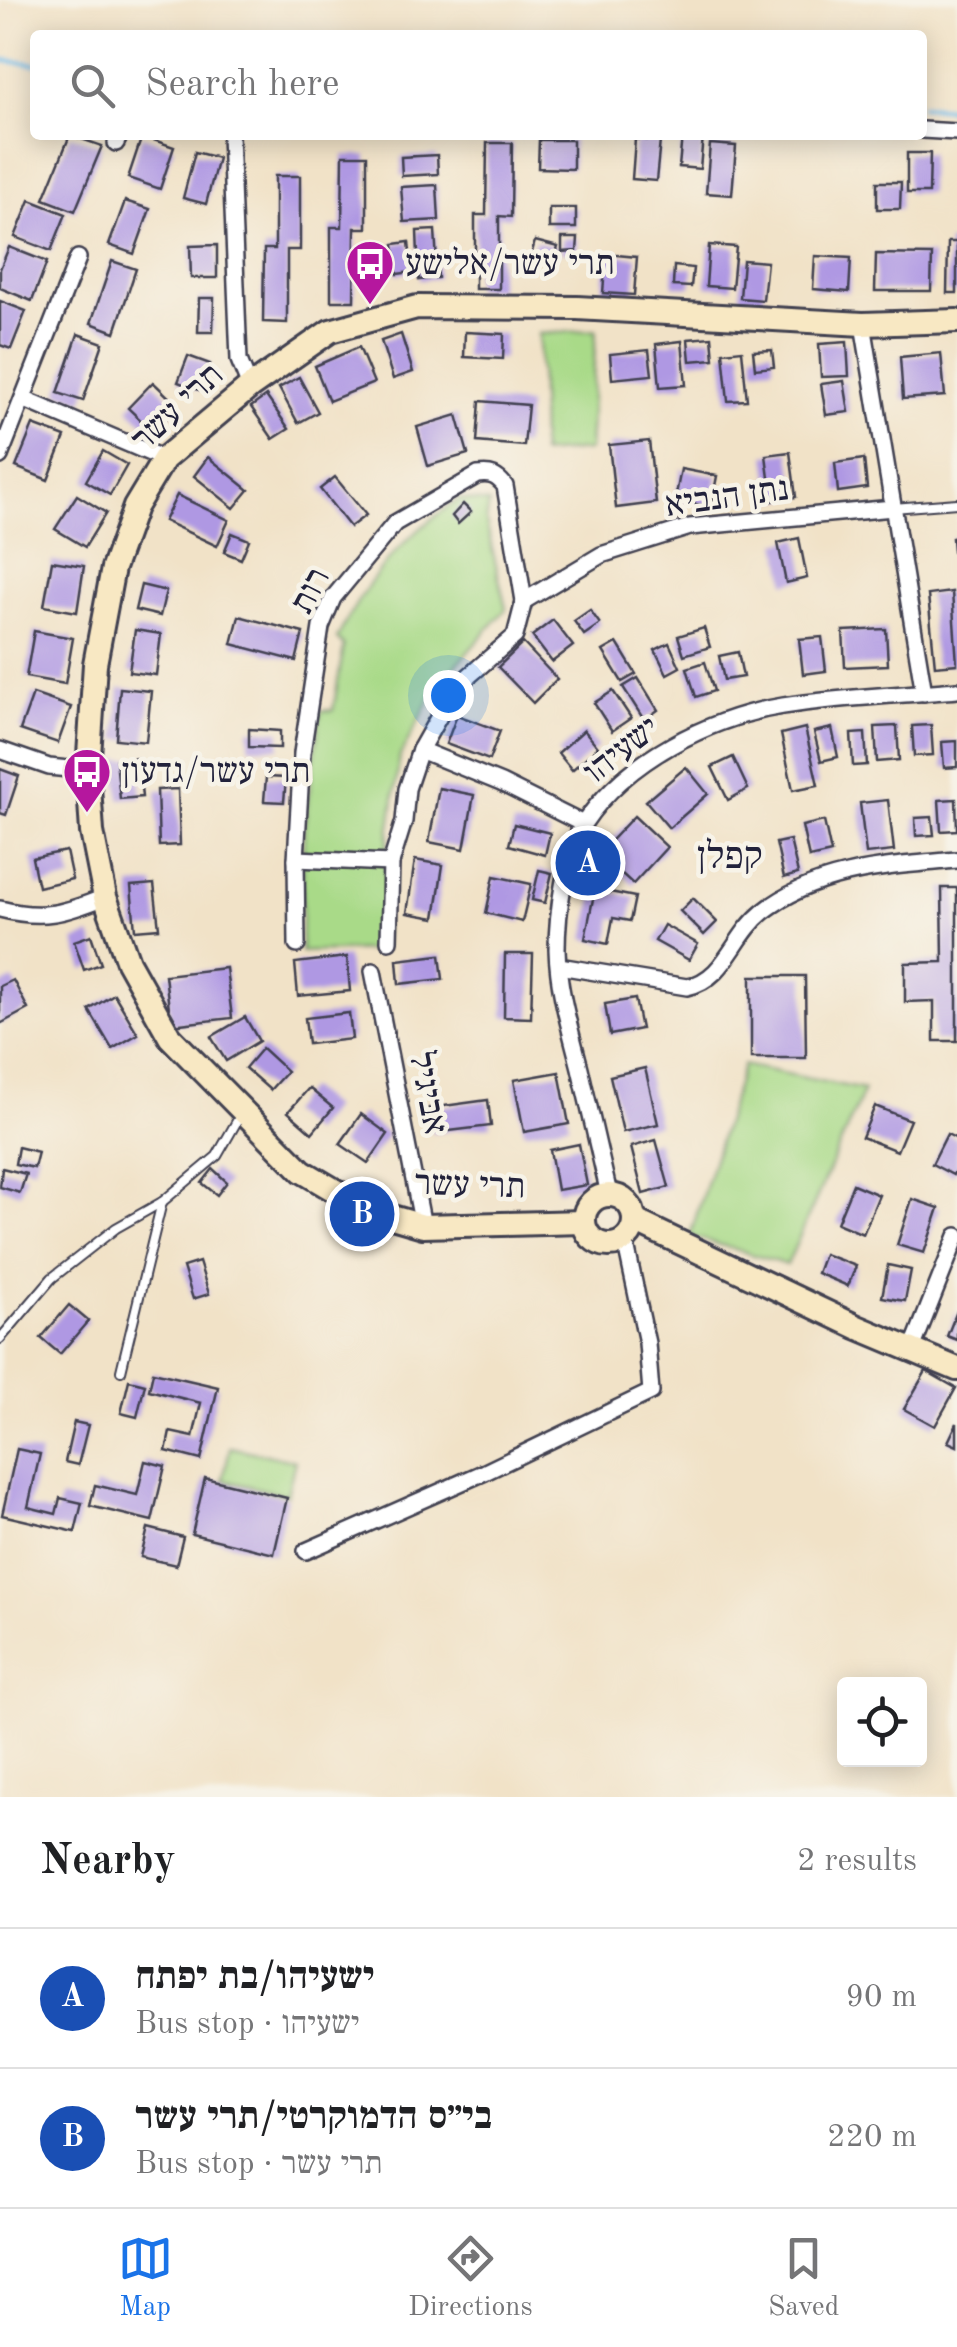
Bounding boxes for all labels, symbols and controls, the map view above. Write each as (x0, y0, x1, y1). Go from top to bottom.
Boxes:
search box (30, 30, 927, 140)
icon: search (65, 58, 120, 113)
text: Search here (145, 66, 340, 104)
bus stop icon: תרי עשר/אלישע (344, 238, 396, 306)
place label: תרי עשר/אלישע (405, 246, 615, 282)
street label: תרי עשר (126, 357, 230, 459)
street label: נתן הנביא (663, 472, 791, 524)
street label: רות (285, 563, 337, 619)
your location (423, 670, 474, 721)
street label: ישעיהו (578, 711, 666, 791)
bus stop icon: תרי עשר/גדעון (61, 746, 113, 814)
place label: תרי עשר/גדעון (122, 755, 310, 790)
pin: A (556, 826, 620, 900)
district label: קפלן (697, 837, 763, 877)
street label: אביגיל (402, 1049, 453, 1137)
street label: תרי עשר (414, 1167, 526, 1205)
pin: B (330, 1176, 394, 1252)
map controls (837, 1677, 927, 1767)
button: locate (837, 1677, 927, 1767)
text: Nearby (40, 1841, 176, 1883)
text: 2 results (797, 1846, 917, 1878)
text: ישעיהו/בת יפתח (135, 1959, 374, 1997)
text: A (60, 1982, 85, 2014)
text: 90 m (846, 1982, 917, 2014)
text: Bus stop · ישעיהו (135, 2009, 360, 2041)
text: בי״ס הדמוקרטי/תרי עשר (135, 2099, 492, 2137)
text: B (61, 2122, 84, 2154)
text: 220 m (827, 2122, 917, 2154)
text: Bus stop · תרי עשר (135, 2149, 383, 2181)
tab: Map (118, 2231, 173, 2326)
tab: Directions (408, 2231, 533, 2326)
tab: Saved (768, 2231, 839, 2326)

